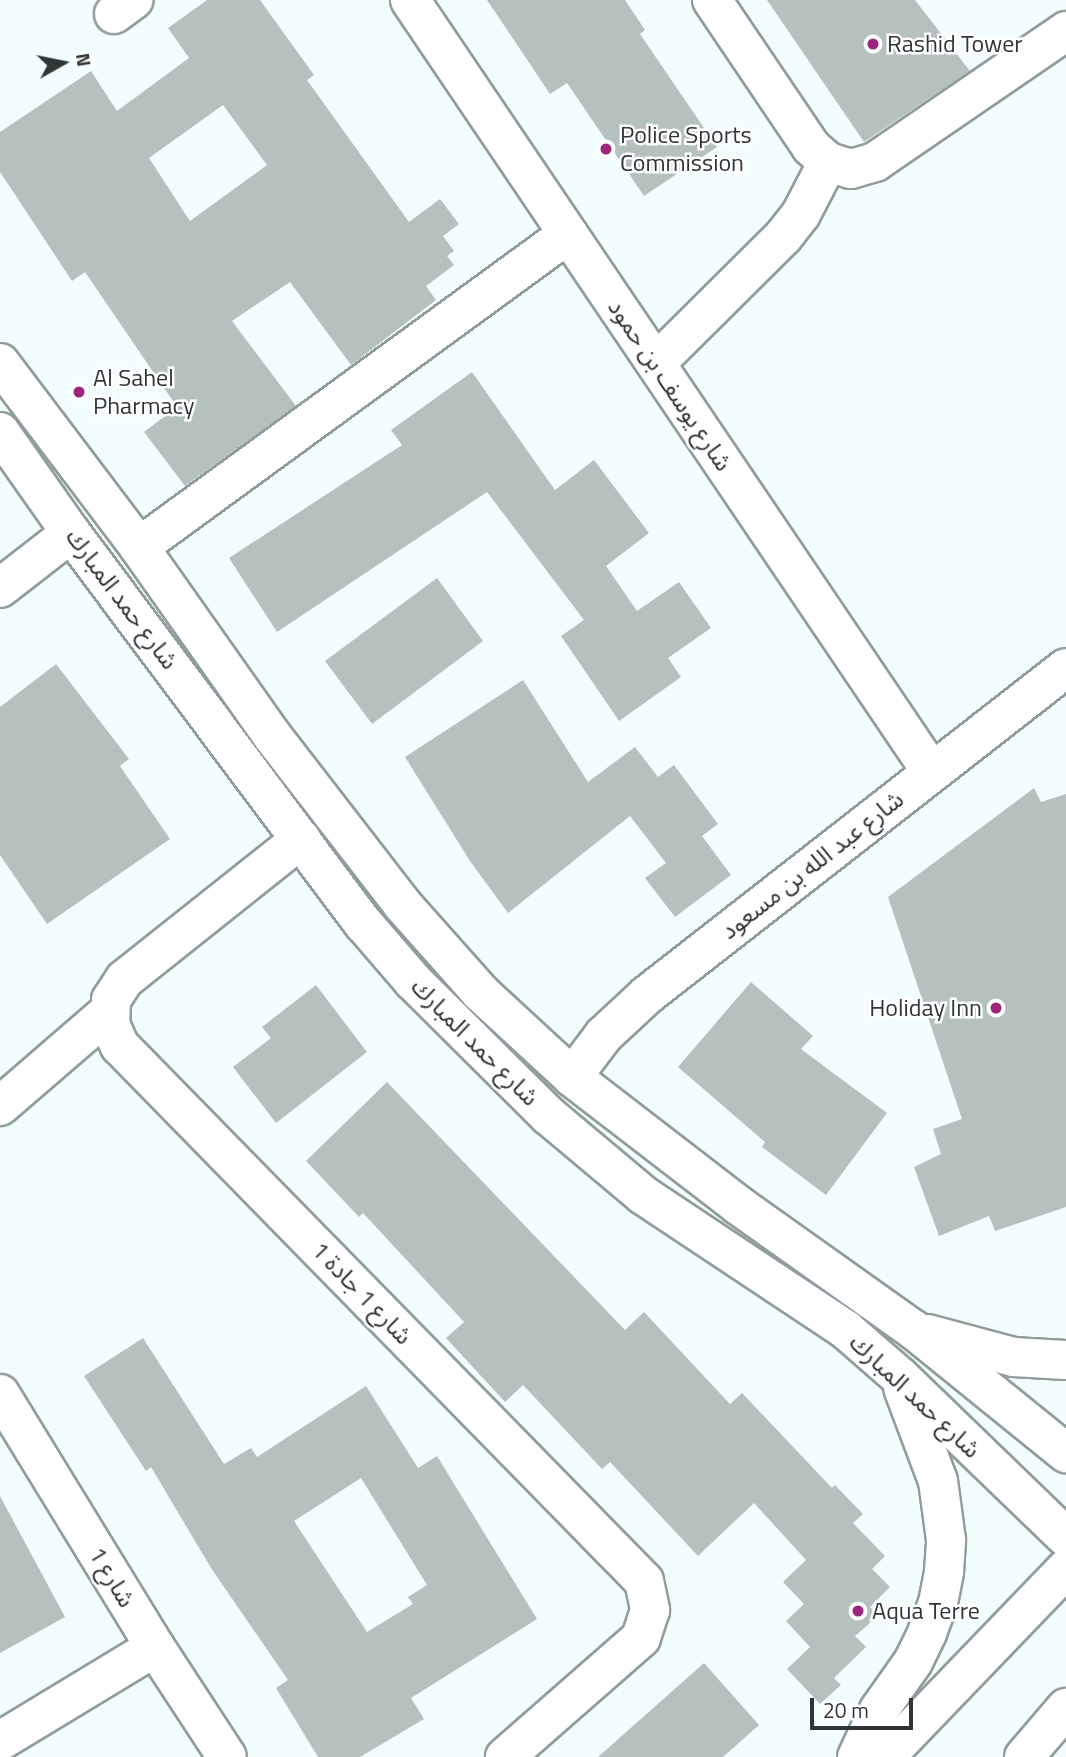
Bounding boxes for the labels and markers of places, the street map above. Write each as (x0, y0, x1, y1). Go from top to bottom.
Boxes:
place label: Rashid Tower (887, 30, 1023, 58)
marker: Rashid Tower (865, 36, 881, 52)
place label: Police Sports Commission (620, 121, 752, 177)
marker: Police Sports Commission (598, 141, 614, 157)
place label: Al Sahel Pharmacy (93, 364, 195, 420)
marker: Al Sahel Pharmacy (71, 384, 87, 400)
place label: Holiday Inn (869, 994, 982, 1022)
marker: Holiday Inn (988, 1000, 1004, 1016)
place label: Aqua Terre (872, 1597, 980, 1625)
marker: Aqua Terre (850, 1603, 866, 1619)

